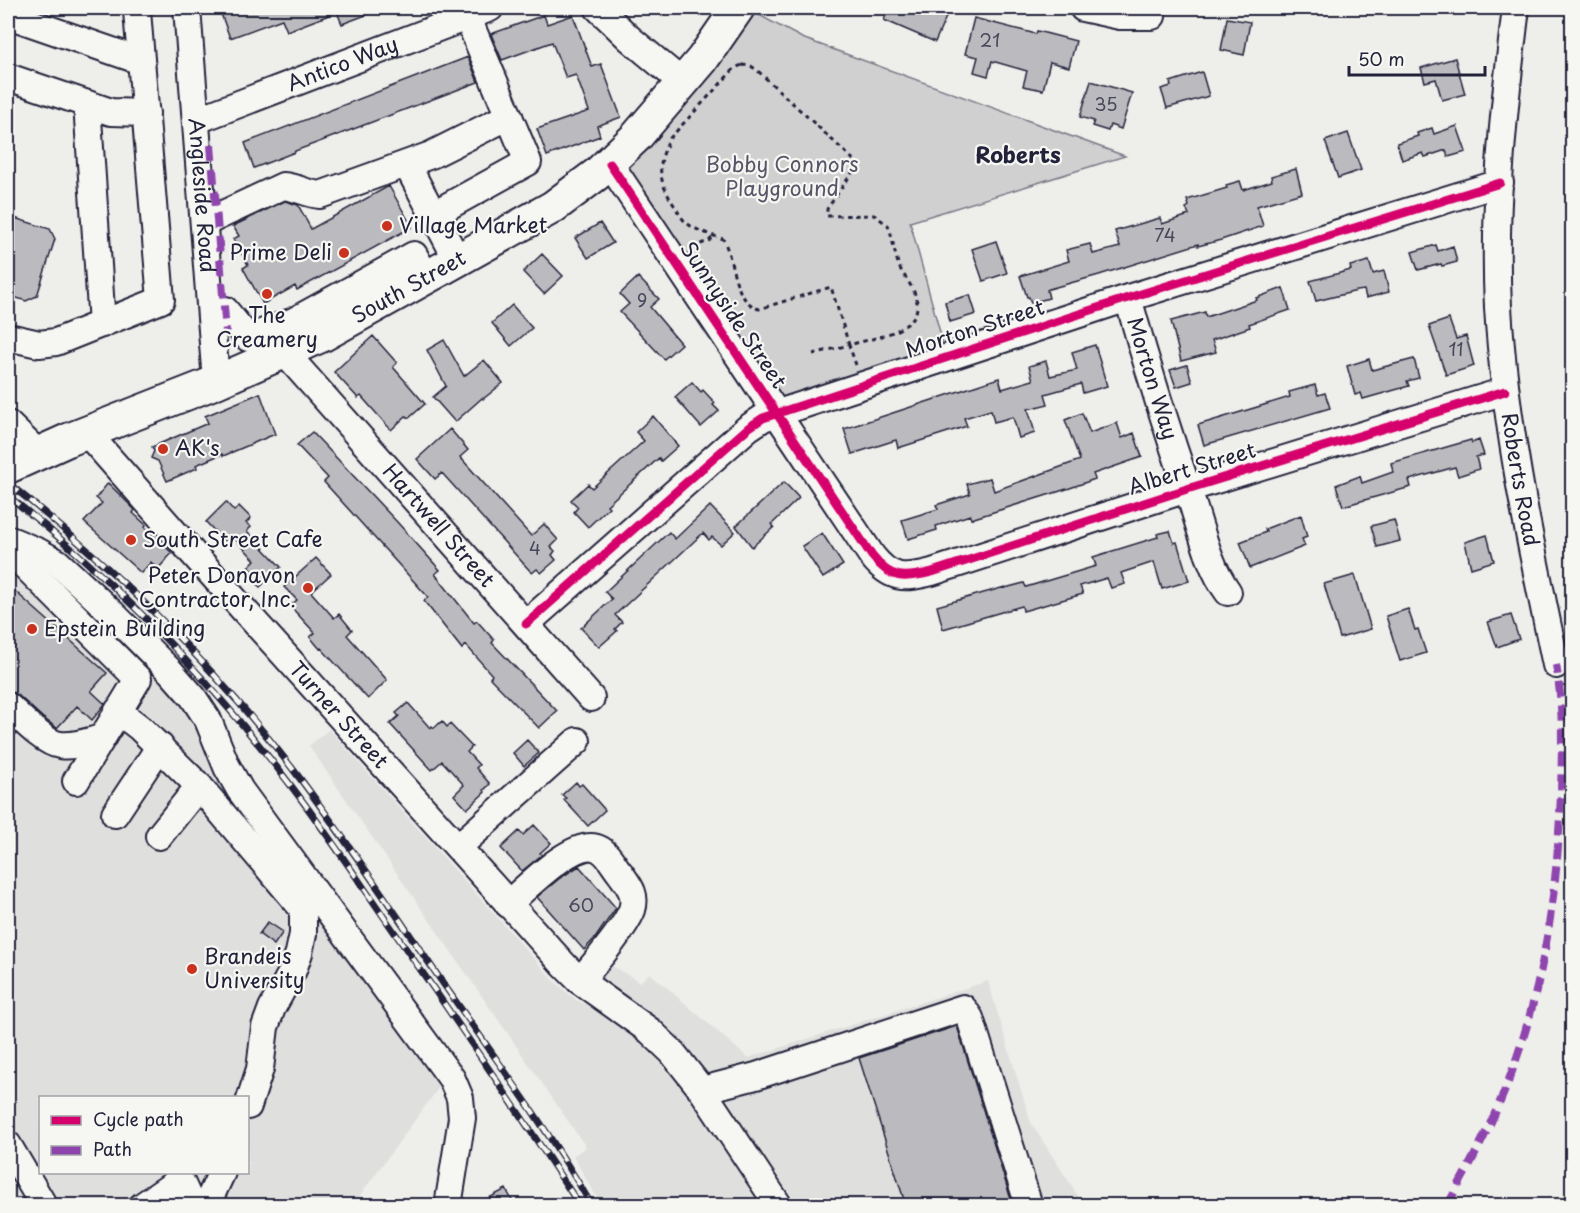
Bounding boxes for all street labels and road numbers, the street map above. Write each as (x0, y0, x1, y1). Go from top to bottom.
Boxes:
street label: Antico Way (282, 27, 402, 98)
street label: Angleside Road (182, 117, 225, 274)
street label: Sunnyside Street (673, 234, 796, 394)
street label: South Street (345, 241, 471, 330)
street label: Morton Street (901, 290, 1048, 365)
street label: Morton Way (1120, 313, 1188, 443)
street label: Roberts Road (1495, 411, 1549, 549)
street label: Albert Street (1124, 433, 1259, 502)
street label: Hartwell Street (376, 455, 504, 594)
street label: Turner Street (283, 653, 397, 775)

